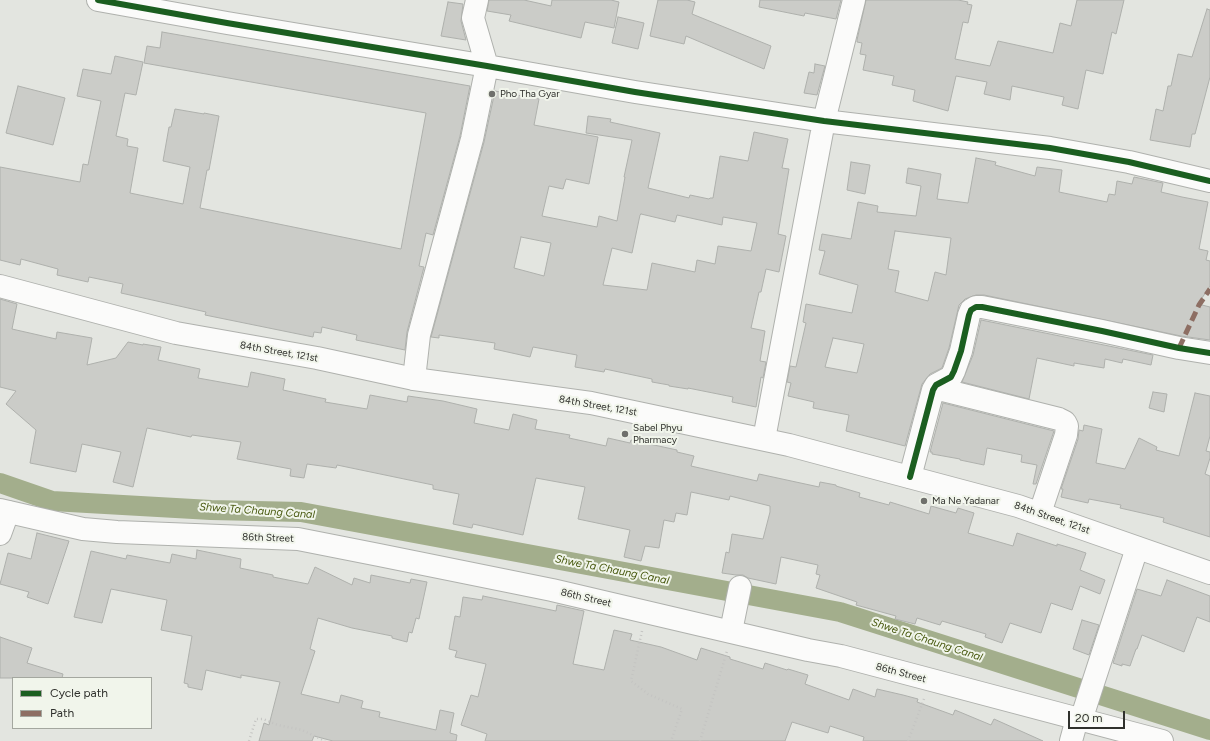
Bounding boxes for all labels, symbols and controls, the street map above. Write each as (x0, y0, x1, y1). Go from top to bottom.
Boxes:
place label: Pho Tha Gyar (500, 88, 560, 100)
marker: Pho Tha Gyar (487, 89, 497, 99)
street label: 84th Street, 121st (239, 339, 319, 365)
street label: 84th Street, 121st (558, 393, 638, 419)
place label: Sabel Phyu Pharmacy (633, 422, 682, 446)
marker: Sabel Phyu Pharmacy (620, 429, 630, 439)
place label: Ma Ne Yadanar (932, 495, 999, 507)
marker: Ma Ne Yadanar (919, 496, 929, 506)
street label: 84th Street, 121st (1013, 499, 1091, 537)
water label: Shwe Ta Chaung Canal (199, 500, 315, 522)
street label: 86th Street (242, 531, 294, 545)
water label: Shwe Ta Chaung Canal (554, 552, 670, 588)
street label: 86th Street (559, 586, 613, 610)
water label: Shwe Ta Chaung Canal (870, 616, 984, 664)
street label: 86th Street (875, 661, 927, 685)
legend (12, 677, 152, 729)
text: Cycle path (50, 686, 108, 700)
scale bar (1070, 703, 1127, 729)
text: Path (50, 706, 74, 720)
text: 20 m (1075, 711, 1103, 725)

